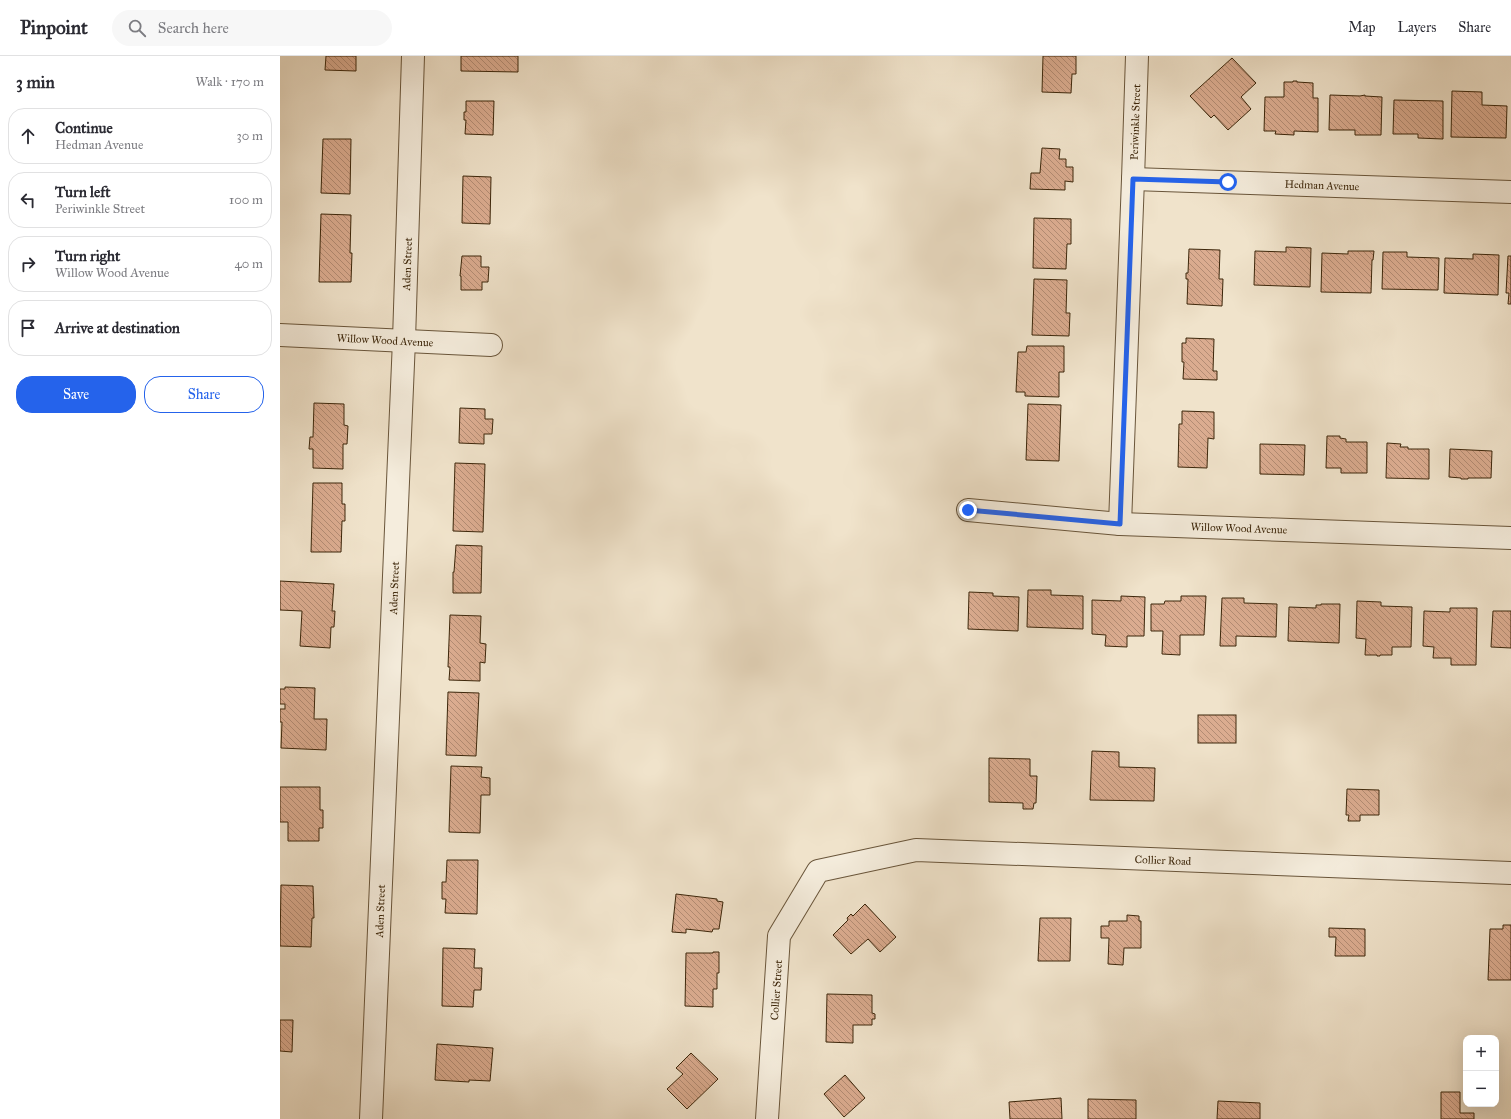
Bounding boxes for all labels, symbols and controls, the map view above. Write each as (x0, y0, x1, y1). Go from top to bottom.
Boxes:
search box (112, 10, 392, 46)
text: Pinpoint (20, 16, 88, 39)
icon: search (126, 17, 148, 39)
text: Search here (158, 19, 229, 37)
text: Map (1348, 19, 1376, 36)
text: Layers (1398, 19, 1436, 36)
text: Share (1458, 19, 1491, 36)
text: 3 min (16, 72, 55, 93)
text: Walk · 170 m (195, 74, 264, 90)
street label: Periwinkle Street (1128, 84, 1143, 160)
text: Continue (55, 119, 113, 137)
icon: ahead (17, 125, 39, 147)
text: 30 m (237, 128, 263, 144)
text: Hedman Avenue (55, 137, 143, 153)
route start (1219, 173, 1237, 191)
street label: Hedman Avenue (1284, 178, 1360, 193)
text: Turn left (55, 183, 111, 201)
icon: left (17, 189, 39, 211)
text: 100 m (229, 192, 263, 208)
text: Periwinkle Street (55, 201, 145, 217)
street label: Aden Street (400, 237, 415, 292)
text: Turn right (55, 247, 120, 265)
icon: right (17, 253, 39, 275)
text: 40 m (234, 256, 263, 272)
text: Willow Wood Avenue (55, 265, 169, 281)
icon: arrive (17, 317, 39, 339)
text: Arrive at destination (55, 319, 180, 337)
street label: Willow Wood Avenue (336, 331, 434, 350)
button: Save (16, 376, 136, 413)
button: Share (144, 376, 264, 413)
route end (959, 501, 977, 519)
street label: Willow Wood Avenue (1190, 520, 1288, 537)
street label: Aden Street (387, 561, 402, 616)
street label: Collier Road (1135, 853, 1192, 868)
street label: Aden Street (373, 884, 388, 939)
street label: Collier Street (768, 959, 785, 1021)
map controls (1463, 1035, 1499, 1107)
button: + (1463, 1035, 1499, 1071)
button: − (1463, 1071, 1499, 1107)

